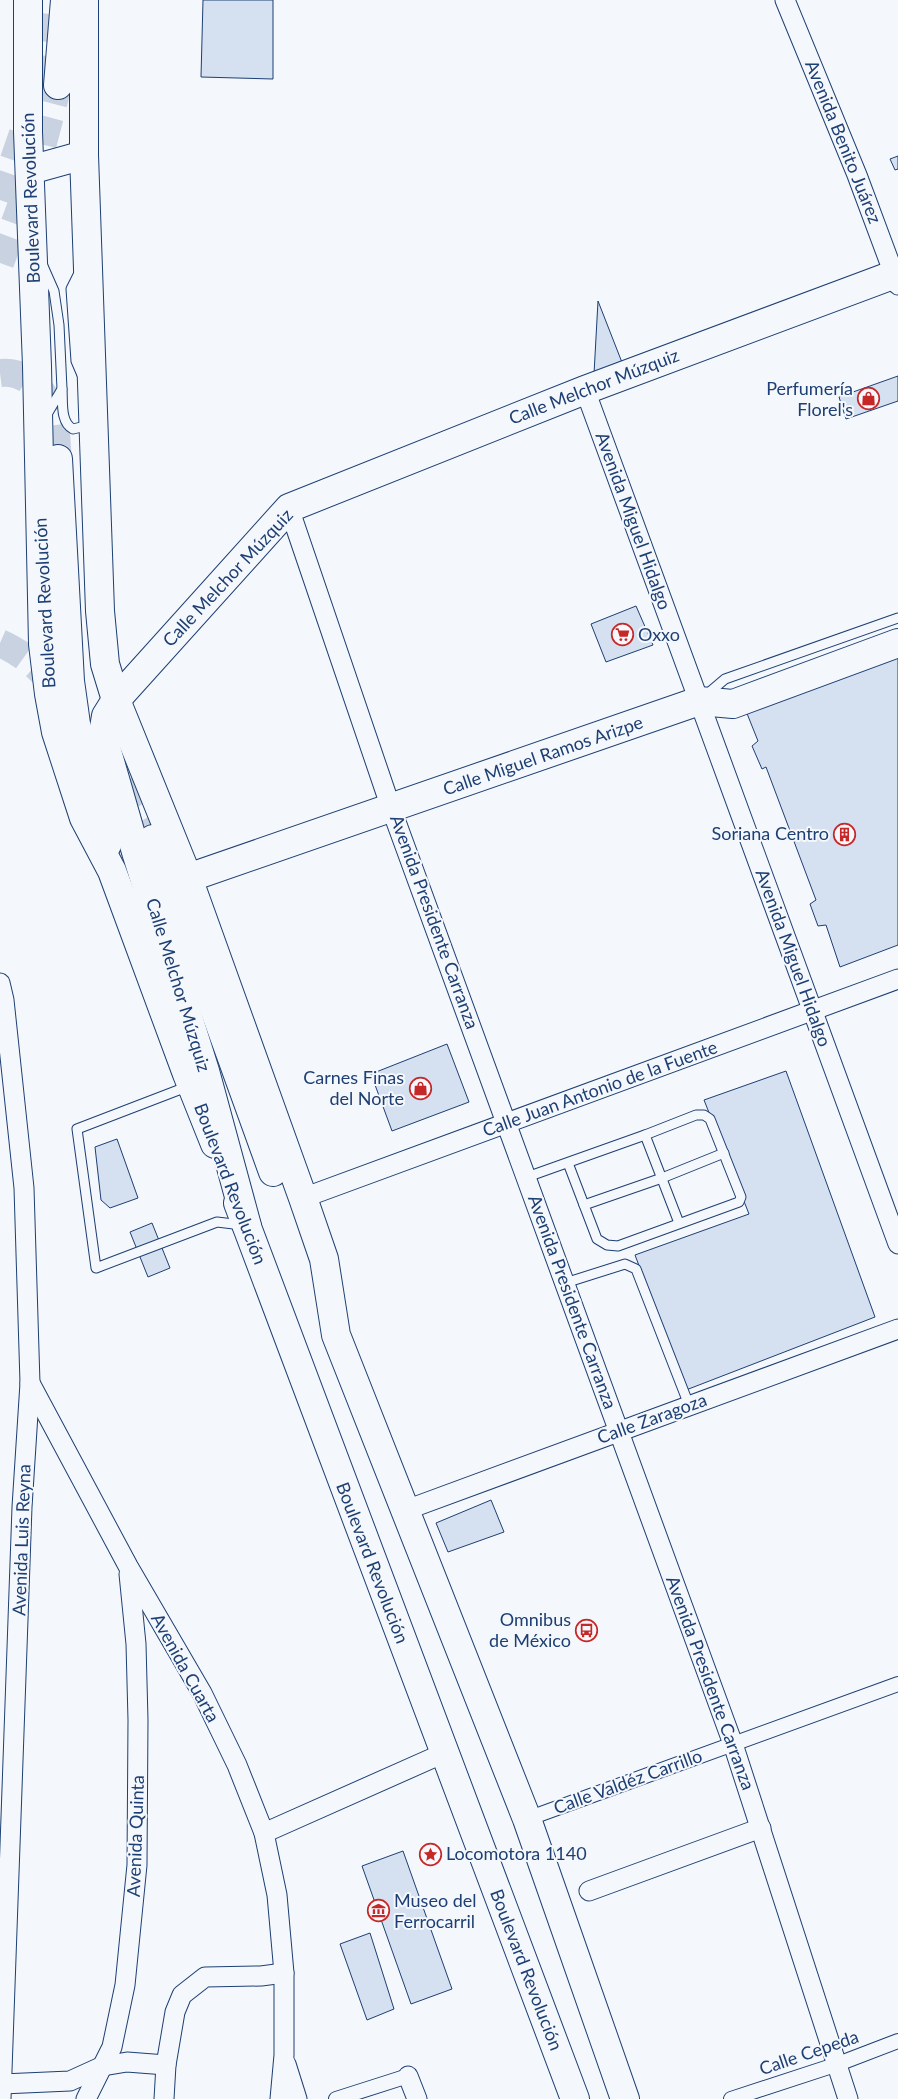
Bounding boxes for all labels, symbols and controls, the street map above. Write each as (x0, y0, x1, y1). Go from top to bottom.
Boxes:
street label: Avenida Benito Juárez (801, 57, 887, 227)
street label: Boulevard Revolución (16, 112, 44, 284)
street label: Calle Melchor Múzquiz (505, 343, 682, 429)
place label: Perfumería Florel's (766, 377, 853, 420)
shop icon: Perfumería Florel's (857, 387, 881, 411)
street label: Avenida Miguel Hidalgo (592, 429, 676, 612)
street label: Calle Melchor Múzquiz (158, 504, 297, 651)
street label: Boulevard Revolución (29, 517, 59, 689)
supermarket icon: Oxxo (610, 623, 634, 647)
place label: Oxxo (638, 623, 680, 645)
street label: Calle Miguel Ramos Arizpe (440, 710, 645, 800)
street label: Avenida Presidente Carranza (386, 811, 484, 1032)
place label: Soriana Centro (712, 822, 829, 844)
building icon: Soriana Centro (833, 822, 857, 846)
street label: Avenida Miguel Hidalgo (752, 866, 836, 1049)
street label: Calle Melchor Múzquiz (142, 895, 216, 1074)
street label: Calle Juan Antonio de la Fuente (479, 1035, 720, 1141)
place label: Carnes Finas del Norte (303, 1066, 404, 1109)
shop icon: Carnes Finas del Norte (408, 1076, 432, 1100)
street label: Boulevard Revolución (190, 1100, 272, 1267)
street label: Avenida Presidente Carranza (524, 1191, 622, 1412)
street label: Calle Zaragoza (594, 1388, 709, 1448)
street label: Avenida Luis Reyna (7, 1464, 35, 1616)
street label: Boulevard Revolución (332, 1479, 414, 1646)
street label: Avenida Presidente Carranza (662, 1572, 760, 1793)
place label: Omnibus de México (489, 1608, 571, 1651)
street label: Avenida Cuarta (147, 1609, 225, 1726)
bus stop icon: Omnibus de México (575, 1618, 599, 1642)
street label: Calle Valdéz Carrillo (550, 1744, 705, 1818)
street label: Avenida Quinta (122, 1775, 148, 1897)
place icon: Locomotora 1140 (418, 1842, 442, 1866)
place label: Locomotora 1140 (446, 1842, 587, 1864)
street label: Boulevard Revolución (486, 1886, 568, 2053)
place label: Museo del Ferrocarril (394, 1889, 477, 1932)
museum icon: Museo del Ferrocarril (366, 1899, 390, 1923)
street label: Calle Cepeda (756, 2025, 861, 2079)

